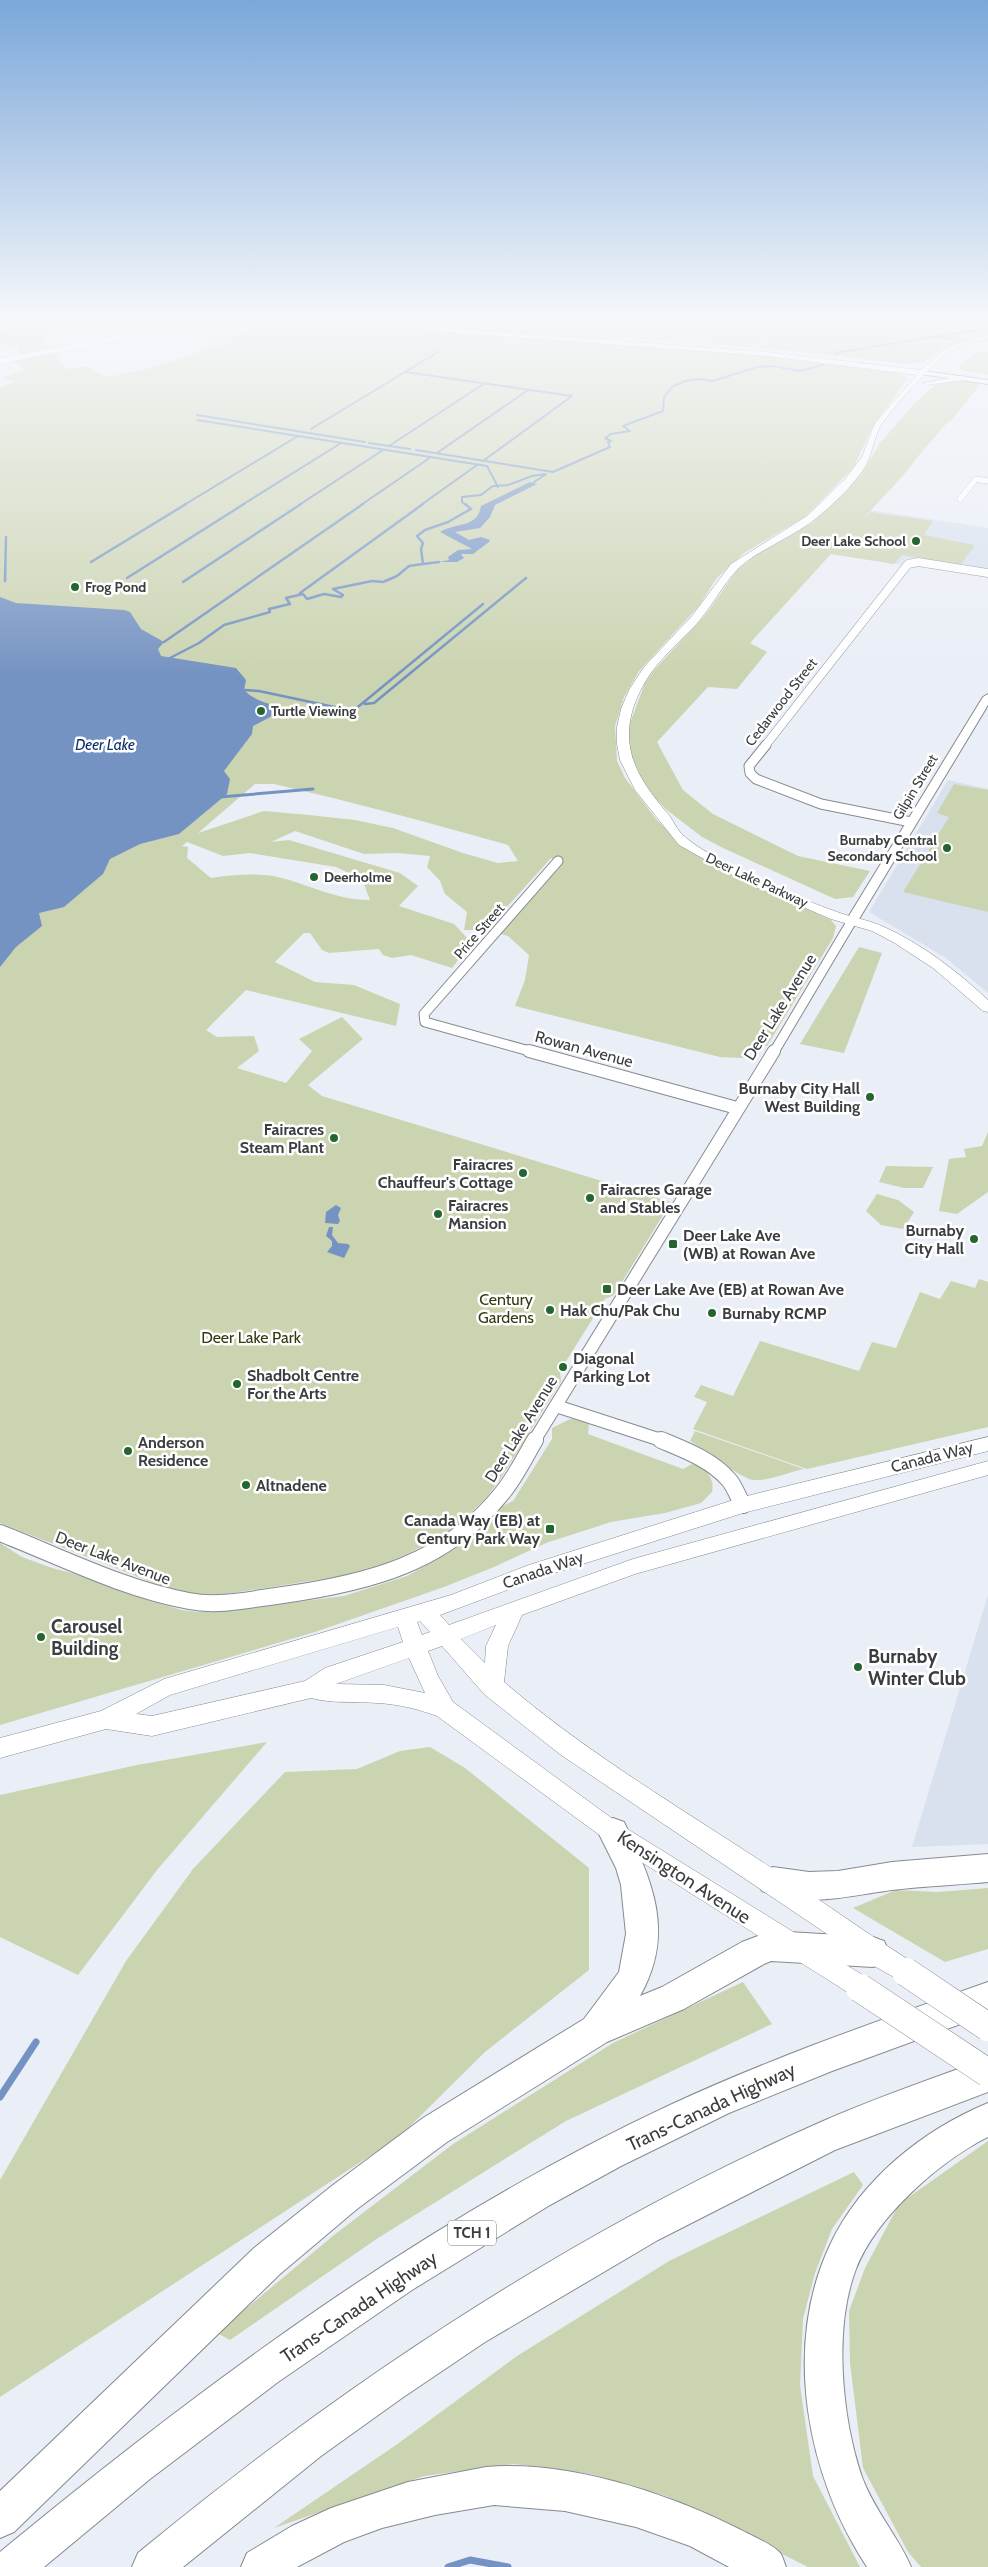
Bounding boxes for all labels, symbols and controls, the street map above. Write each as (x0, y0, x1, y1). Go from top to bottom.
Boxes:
place label: Deer Lake School (801, 532, 906, 550)
marker: Deer Lake School (910, 535, 922, 547)
place label: Frog Pond (85, 578, 146, 596)
marker: Frog Pond (69, 581, 81, 593)
street label: Cedarwood Street (741, 654, 821, 750)
place label: Turtle Viewing (271, 702, 356, 720)
marker: Turtle Viewing (255, 705, 267, 717)
water label: Deer Lake (75, 736, 135, 754)
street label: Gilpin Street (888, 751, 942, 823)
place label: Burnaby Central Secondary School (828, 831, 937, 865)
marker: Burnaby Central Secondary School (941, 842, 953, 854)
street label: Deer Lake Parkway (703, 848, 811, 912)
place label: Deerholme (324, 868, 392, 886)
marker: Deerholme (308, 871, 320, 883)
street label: Price Street (450, 899, 508, 963)
street label: Deer Lake Avenue (740, 950, 820, 1064)
street label: Rowan Avenue (533, 1027, 635, 1071)
place label: Burnaby City Hall West Building (738, 1079, 860, 1116)
marker: Burnaby City Hall West Building (864, 1091, 876, 1103)
place label: Fairacres Steam Plant (240, 1120, 324, 1157)
marker: Fairacres Steam Plant (328, 1132, 340, 1144)
place label: Fairacres Chauffeur's Cottage (378, 1155, 513, 1192)
marker: Fairacres Chauffeur's Cottage (517, 1167, 529, 1179)
place label: Fairacres Garage and Stables (600, 1180, 712, 1217)
marker: Fairacres Garage and Stables (584, 1192, 596, 1204)
place label: Fairacres Mansion (448, 1196, 508, 1233)
marker: Fairacres Mansion (432, 1208, 444, 1220)
place label: Burnaby City Hall (904, 1221, 964, 1258)
place label: Deer Lake Ave (WB) at Rowan Ave (683, 1226, 815, 1263)
marker: Burnaby City Hall (968, 1233, 980, 1245)
marker: Deer Lake Ave (WB) at Rowan Ave (667, 1238, 679, 1250)
place label: Deer Lake Ave (EB) at Rowan Ave (617, 1280, 844, 1299)
marker: Deer Lake Ave (EB) at Rowan Ave (601, 1283, 613, 1295)
park label: Century Gardens (478, 1290, 534, 1327)
place label: Hak Chu/Pak Chu (560, 1301, 680, 1320)
marker: Hak Chu/Pak Chu (544, 1304, 556, 1316)
place label: Burnaby RCMP (722, 1304, 827, 1323)
marker: Burnaby RCMP (706, 1307, 718, 1319)
park label: Deer Lake Park (201, 1328, 302, 1347)
place label: Diagonal Parking Lot (573, 1349, 651, 1386)
marker: Diagonal Parking Lot (557, 1361, 569, 1373)
place label: Shadbolt Centre For the Arts (247, 1366, 359, 1403)
street label: Deer Lake Avenue (481, 1372, 561, 1486)
marker: Shadbolt Centre For the Arts (231, 1378, 243, 1390)
place label: Anderson Residence (138, 1433, 208, 1470)
street label: Canada Way (889, 1438, 975, 1476)
marker: Anderson Residence (122, 1445, 134, 1457)
place label: Altnadene (256, 1476, 327, 1495)
marker: Altnadene (240, 1479, 252, 1491)
place label: Canada Way (EB) at Century Park Way (404, 1511, 540, 1548)
marker: Canada Way (EB) at Century Park Way (544, 1523, 556, 1535)
street label: Deer Lake Avenue (53, 1527, 173, 1589)
street label: Canada Way (500, 1547, 586, 1593)
place label: Carousel Building (51, 1615, 122, 1660)
marker: Carousel Building (35, 1631, 47, 1643)
place label: Burnaby Winter Club (868, 1645, 966, 1690)
marker: Burnaby Winter Club (852, 1661, 864, 1673)
street label: Kensington Avenue (613, 1825, 755, 1929)
street label: Trans-Canada Highway (623, 2058, 799, 2156)
road number: TCH 1 (448, 2220, 496, 2246)
street label: Trans-Canada Highway (277, 2246, 442, 2368)

